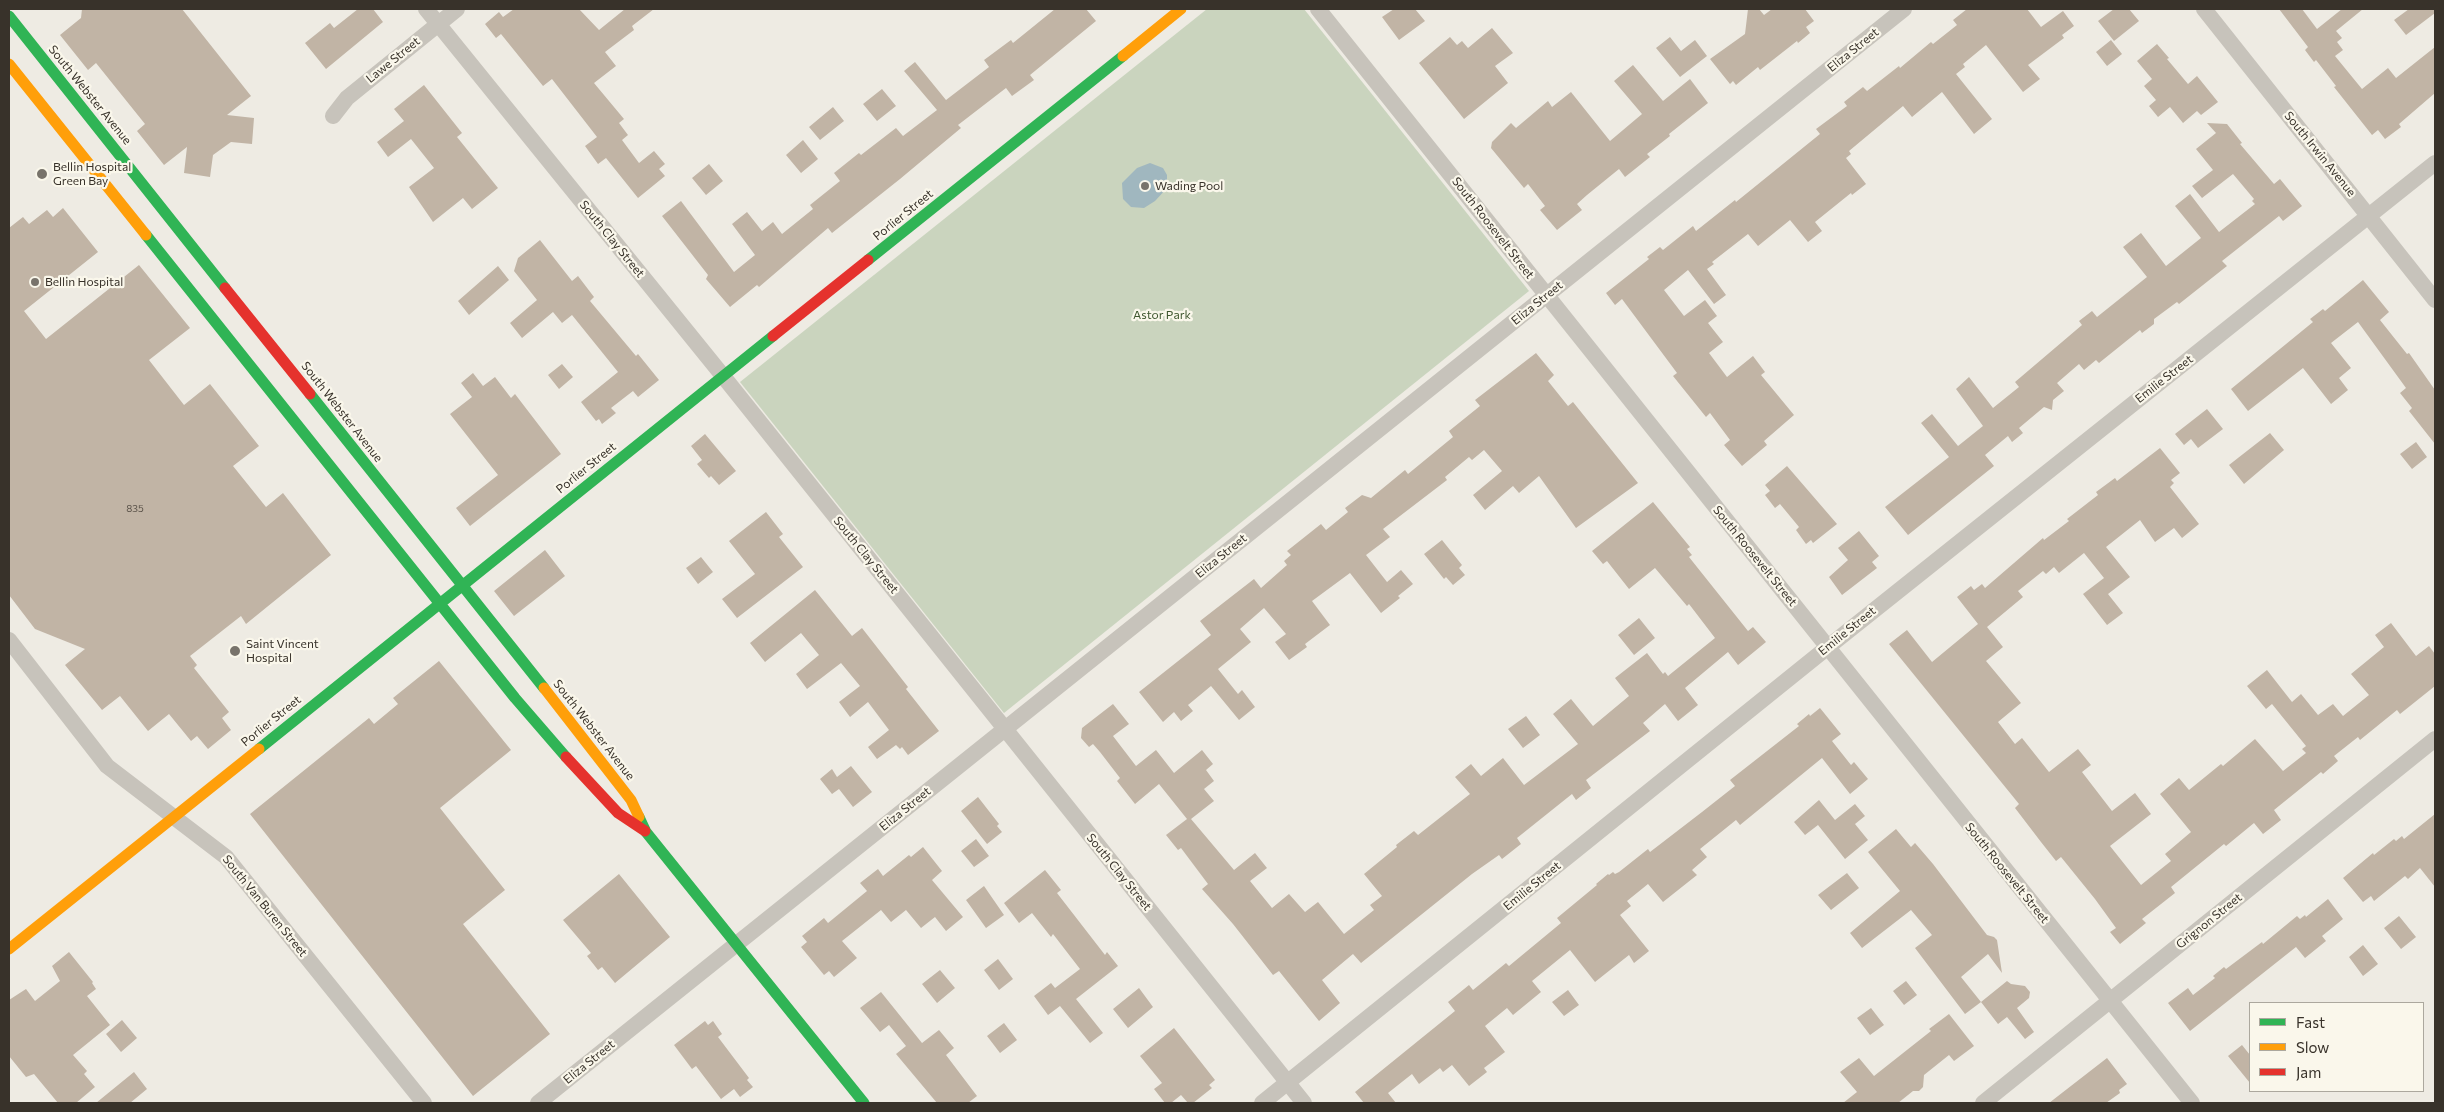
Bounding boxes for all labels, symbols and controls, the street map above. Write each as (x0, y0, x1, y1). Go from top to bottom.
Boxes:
street label: Eliza Street (1824, 25, 1882, 75)
street label: Lawe Street (363, 34, 423, 86)
street label: South Webster Avenue (46, 43, 134, 147)
street label: South Irwin Avenue (2281, 109, 2359, 199)
place label: Bellin Hospital Green Bay (53, 160, 131, 188)
marker: Bellin Hospital Green Bay (35, 167, 49, 181)
street label: South Roosevelt Street (1449, 174, 1537, 282)
place label: Wading Pool (1155, 179, 1223, 193)
marker: Wading Pool (1139, 180, 1151, 192)
street label: Porlier Street (870, 187, 936, 243)
street label: South Clay Street (577, 198, 647, 280)
place label: Bellin Hospital (45, 275, 123, 289)
marker: Bellin Hospital (29, 276, 41, 288)
street label: Eliza Street (1508, 278, 1566, 328)
park label: Astor Park (1133, 308, 1191, 322)
street label: Emilie Street (2132, 352, 2196, 406)
street label: South Webster Avenue (298, 359, 386, 465)
street label: Porlier Street (553, 440, 619, 496)
house number: 835 (126, 503, 144, 515)
street label: South Roosevelt Street (1710, 503, 1800, 609)
street label: South Clay Street (831, 514, 901, 596)
street label: Eliza Street (1192, 531, 1250, 581)
street label: Emilie Street (1816, 604, 1878, 658)
place label: Saint Vincent Hospital (246, 637, 319, 665)
marker: Saint Vincent Hospital (228, 644, 242, 658)
street label: South Webster Avenue (550, 677, 638, 783)
street label: Porlier Street (238, 693, 304, 749)
street label: Eliza Street (876, 784, 934, 834)
street label: South Roosevelt Street (1962, 820, 2052, 926)
street label: South Clay Street (1084, 831, 1154, 913)
street label: South Van Buren Street (220, 852, 310, 960)
street label: Emilie Street (1501, 859, 1563, 913)
street label: Grignon Street (2173, 890, 2245, 952)
legend (2249, 1002, 2424, 1092)
text: Fast (2296, 1013, 2325, 1031)
street label: Eliza Street (560, 1037, 618, 1087)
text: Slow (2296, 1038, 2329, 1056)
text: Jam (2296, 1063, 2321, 1081)

